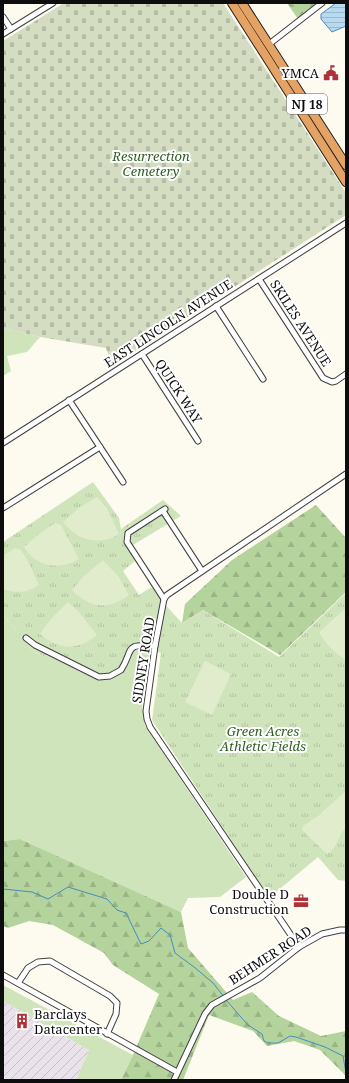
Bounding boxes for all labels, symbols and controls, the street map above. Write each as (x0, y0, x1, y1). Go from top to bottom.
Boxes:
place label: YMCA (281, 64, 320, 82)
public building icon: YMCA (322, 64, 340, 82)
road number: NJ 18 (287, 94, 327, 114)
park label: Resurrection Cemetery (111, 147, 190, 180)
street label: EAST LINCOLN AVENUE (100, 275, 236, 371)
street label: SKILES AVENUE (266, 276, 336, 370)
street label: QUICK WAY (151, 355, 207, 427)
street label: SIDNEY ROAD (127, 616, 159, 704)
park label: Green Acres Athletic Fields (219, 722, 306, 755)
place label: Double D Construction (209, 885, 290, 918)
office icon: Double D Construction (292, 892, 310, 910)
street label: BEHMER ROAD (225, 921, 315, 989)
place label: Barclays Datacenter (34, 1005, 102, 1038)
building icon: Barclays Datacenter (13, 1012, 31, 1030)

